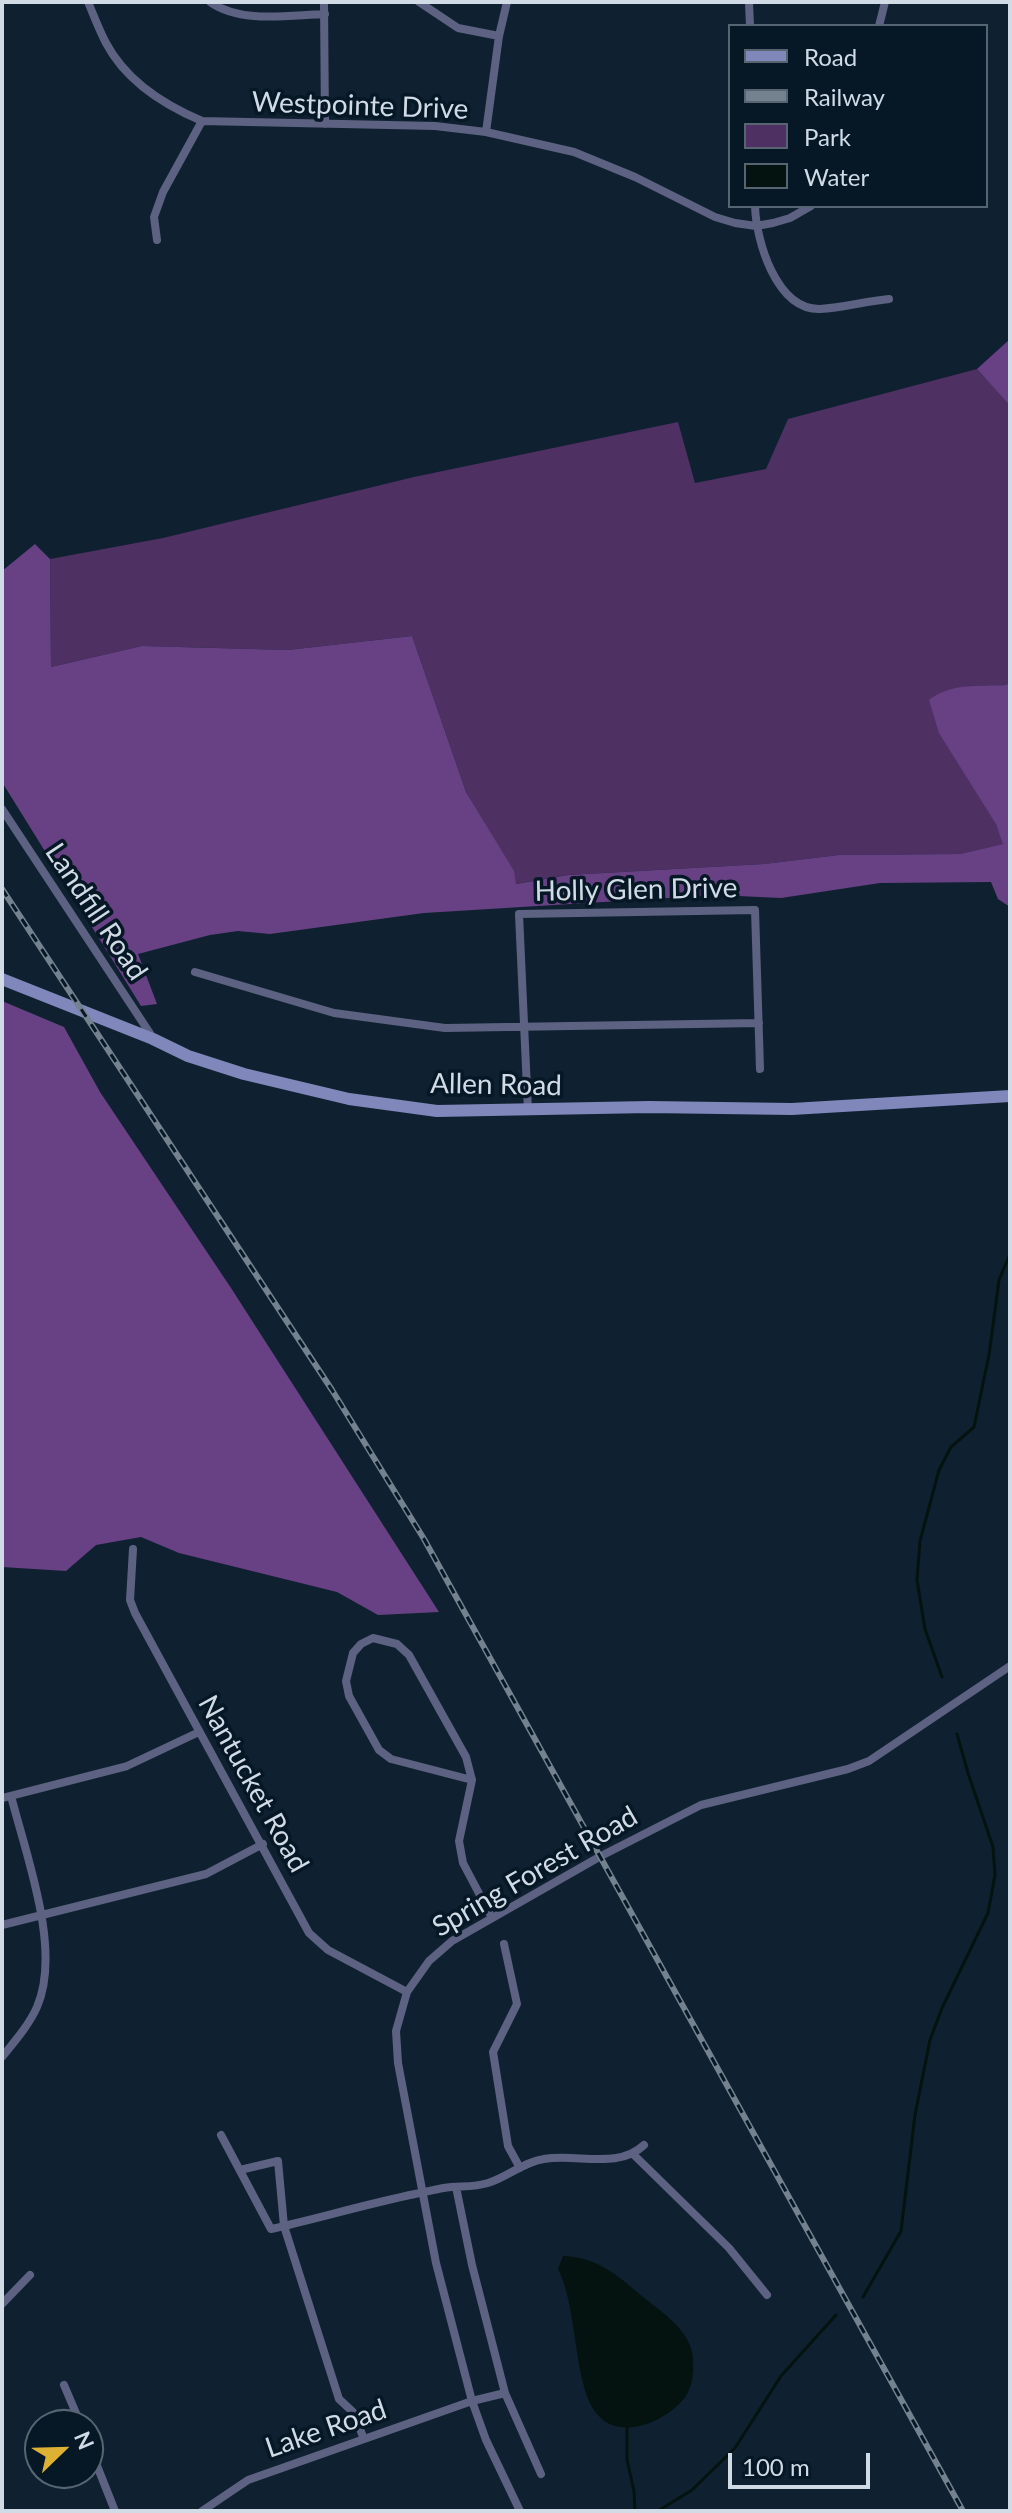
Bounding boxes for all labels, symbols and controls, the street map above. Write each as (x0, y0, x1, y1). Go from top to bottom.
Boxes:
legend (728, 24, 988, 208)
text: Road (804, 42, 857, 71)
text: Railway (804, 82, 885, 111)
street label: Westpointe Drive (251, 85, 469, 127)
text: Park (804, 122, 851, 151)
text: Water (804, 162, 869, 191)
street label: Landfill Road (38, 837, 154, 987)
street label: Holly Glen Drive (534, 871, 738, 909)
street label: Allen Road (430, 1067, 562, 1103)
street label: Nantucket Road (191, 1690, 315, 1878)
street label: Spring Forest Road (427, 1800, 643, 1944)
street label: Lake Road (261, 2393, 391, 2465)
north arrow (24, 2409, 104, 2489)
text: N (69, 2427, 100, 2453)
scale bar (732, 2437, 874, 2487)
text: 100 m (742, 2452, 810, 2481)

